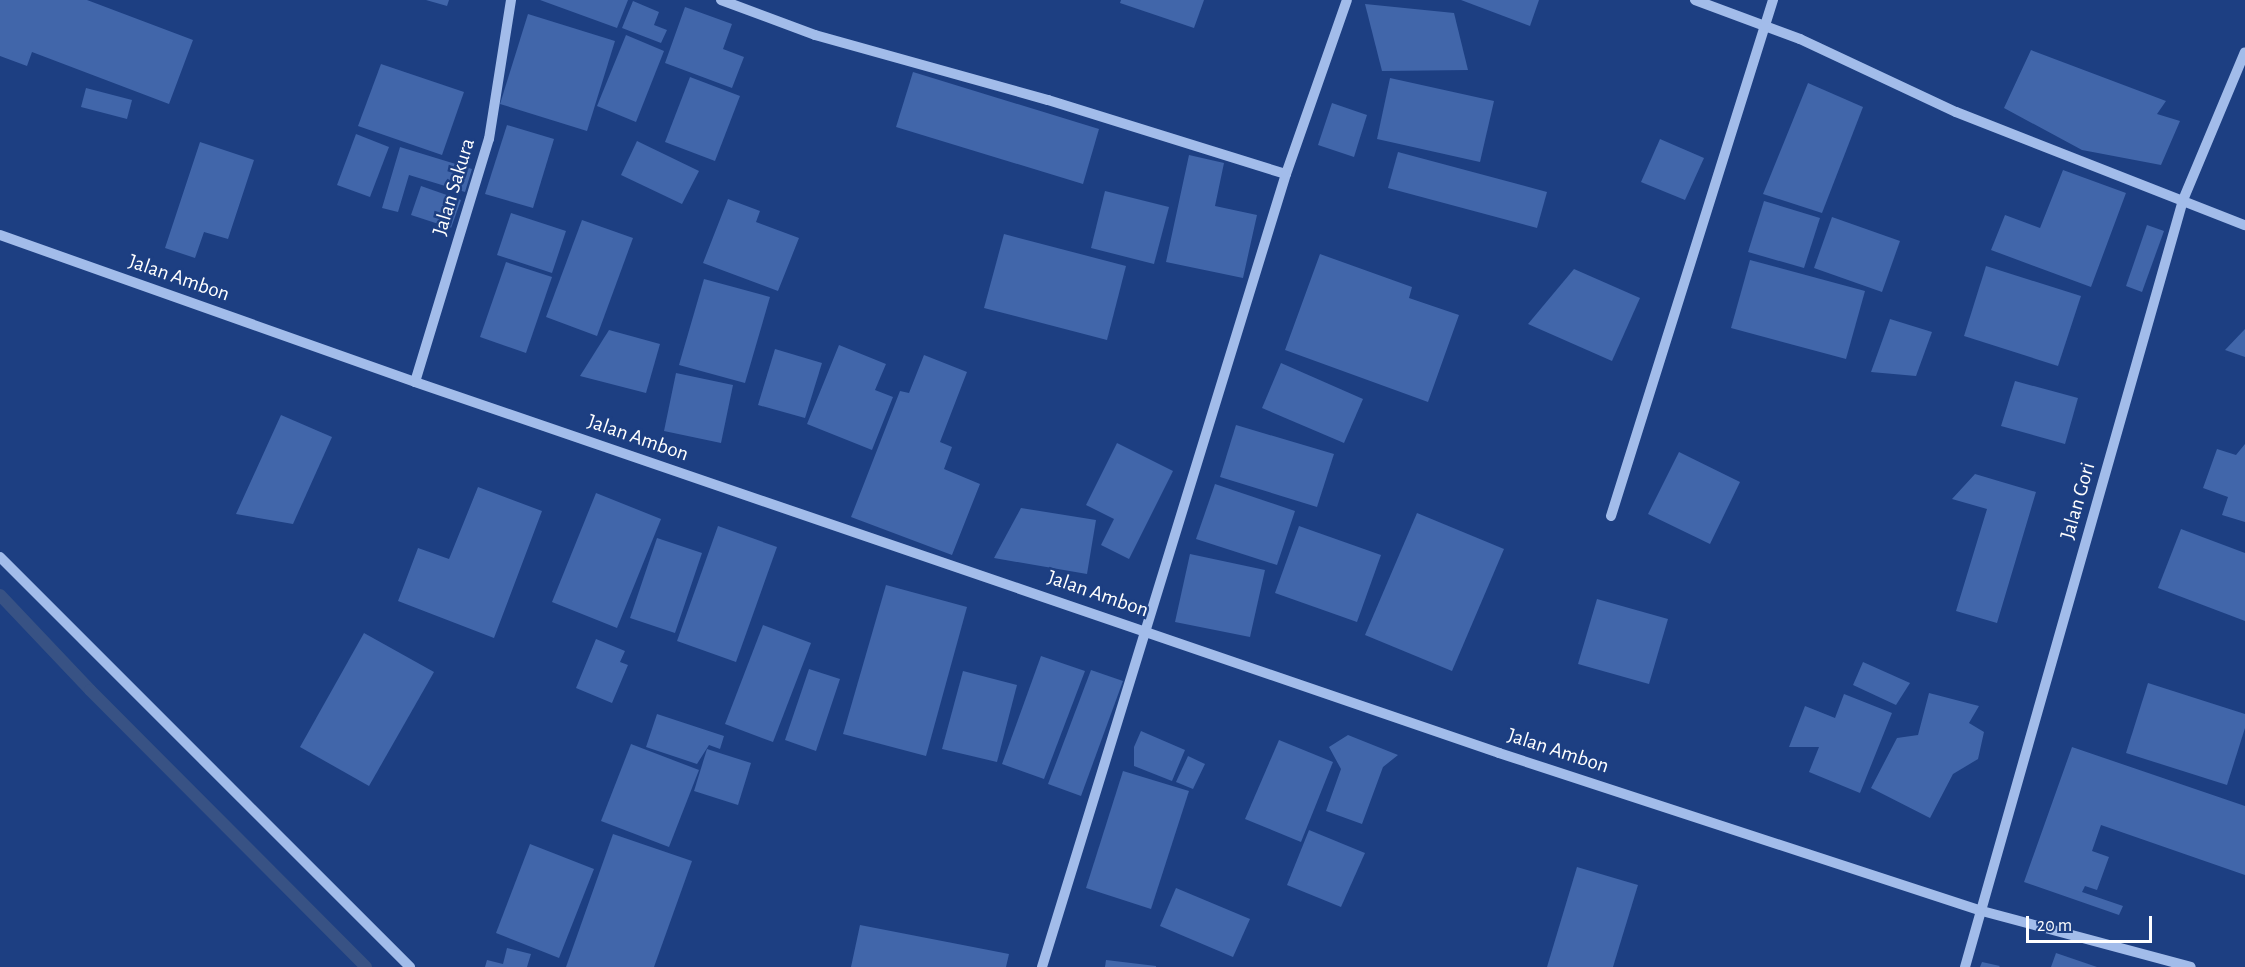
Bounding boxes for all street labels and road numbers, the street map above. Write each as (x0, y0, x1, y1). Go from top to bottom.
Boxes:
street label: Jalan Sakura (427, 135, 481, 239)
street label: Jalan Ambon (125, 249, 233, 307)
street label: Jalan Ambon (584, 409, 692, 467)
street label: Jalan Gori (2055, 460, 2101, 542)
street label: Jalan Ambon (1044, 565, 1152, 623)
street label: Jalan Ambon (1504, 723, 1612, 779)

